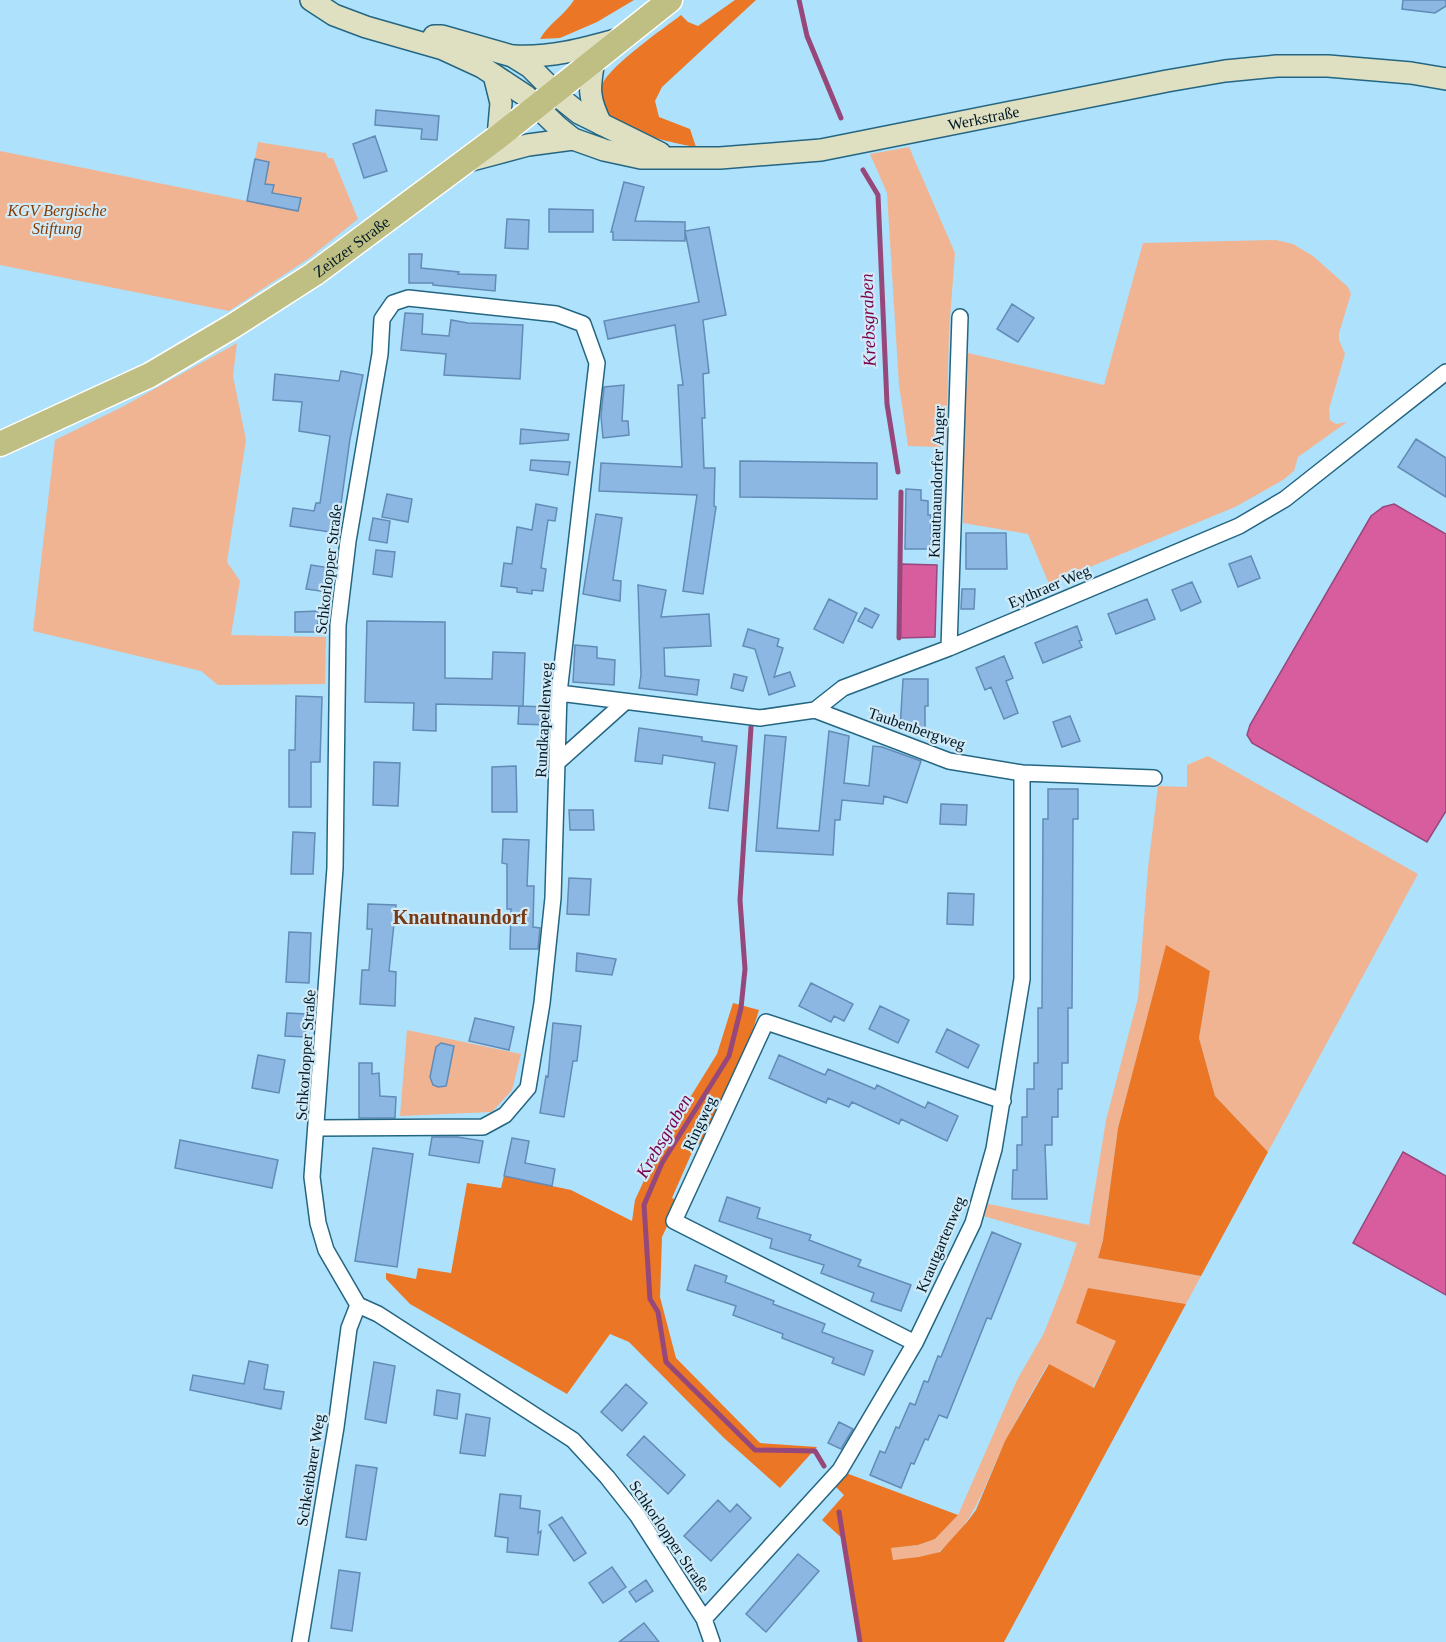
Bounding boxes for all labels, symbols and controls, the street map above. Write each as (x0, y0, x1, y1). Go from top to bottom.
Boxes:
street label: Werkstraße (946, 103, 1021, 133)
park label: KGV Bergische Stiftung (6, 202, 107, 238)
street label: Zeitzer Straße (310, 213, 393, 281)
water label: Krebsgraben (856, 273, 880, 368)
street label: Knautnaundorfer Anger (925, 405, 949, 558)
street label: Schkorlopper Straße (312, 503, 346, 635)
street label: Eythraer Weg (1006, 561, 1093, 612)
street label: Rundkapellenweg (532, 662, 556, 778)
street label: Taubenbergweg (866, 704, 968, 754)
district label: Knautnaundorf (393, 906, 528, 928)
street label: Schkorlopper Straße (292, 989, 320, 1121)
water label: Krebsgraben (632, 1091, 696, 1182)
street label: Ringweg (680, 1093, 720, 1153)
street label: Krautgartenweg (913, 1193, 969, 1295)
street label: Schkeitbarer Weg (293, 1413, 329, 1528)
street label: Schkorlopper Straße (625, 1477, 713, 1596)

